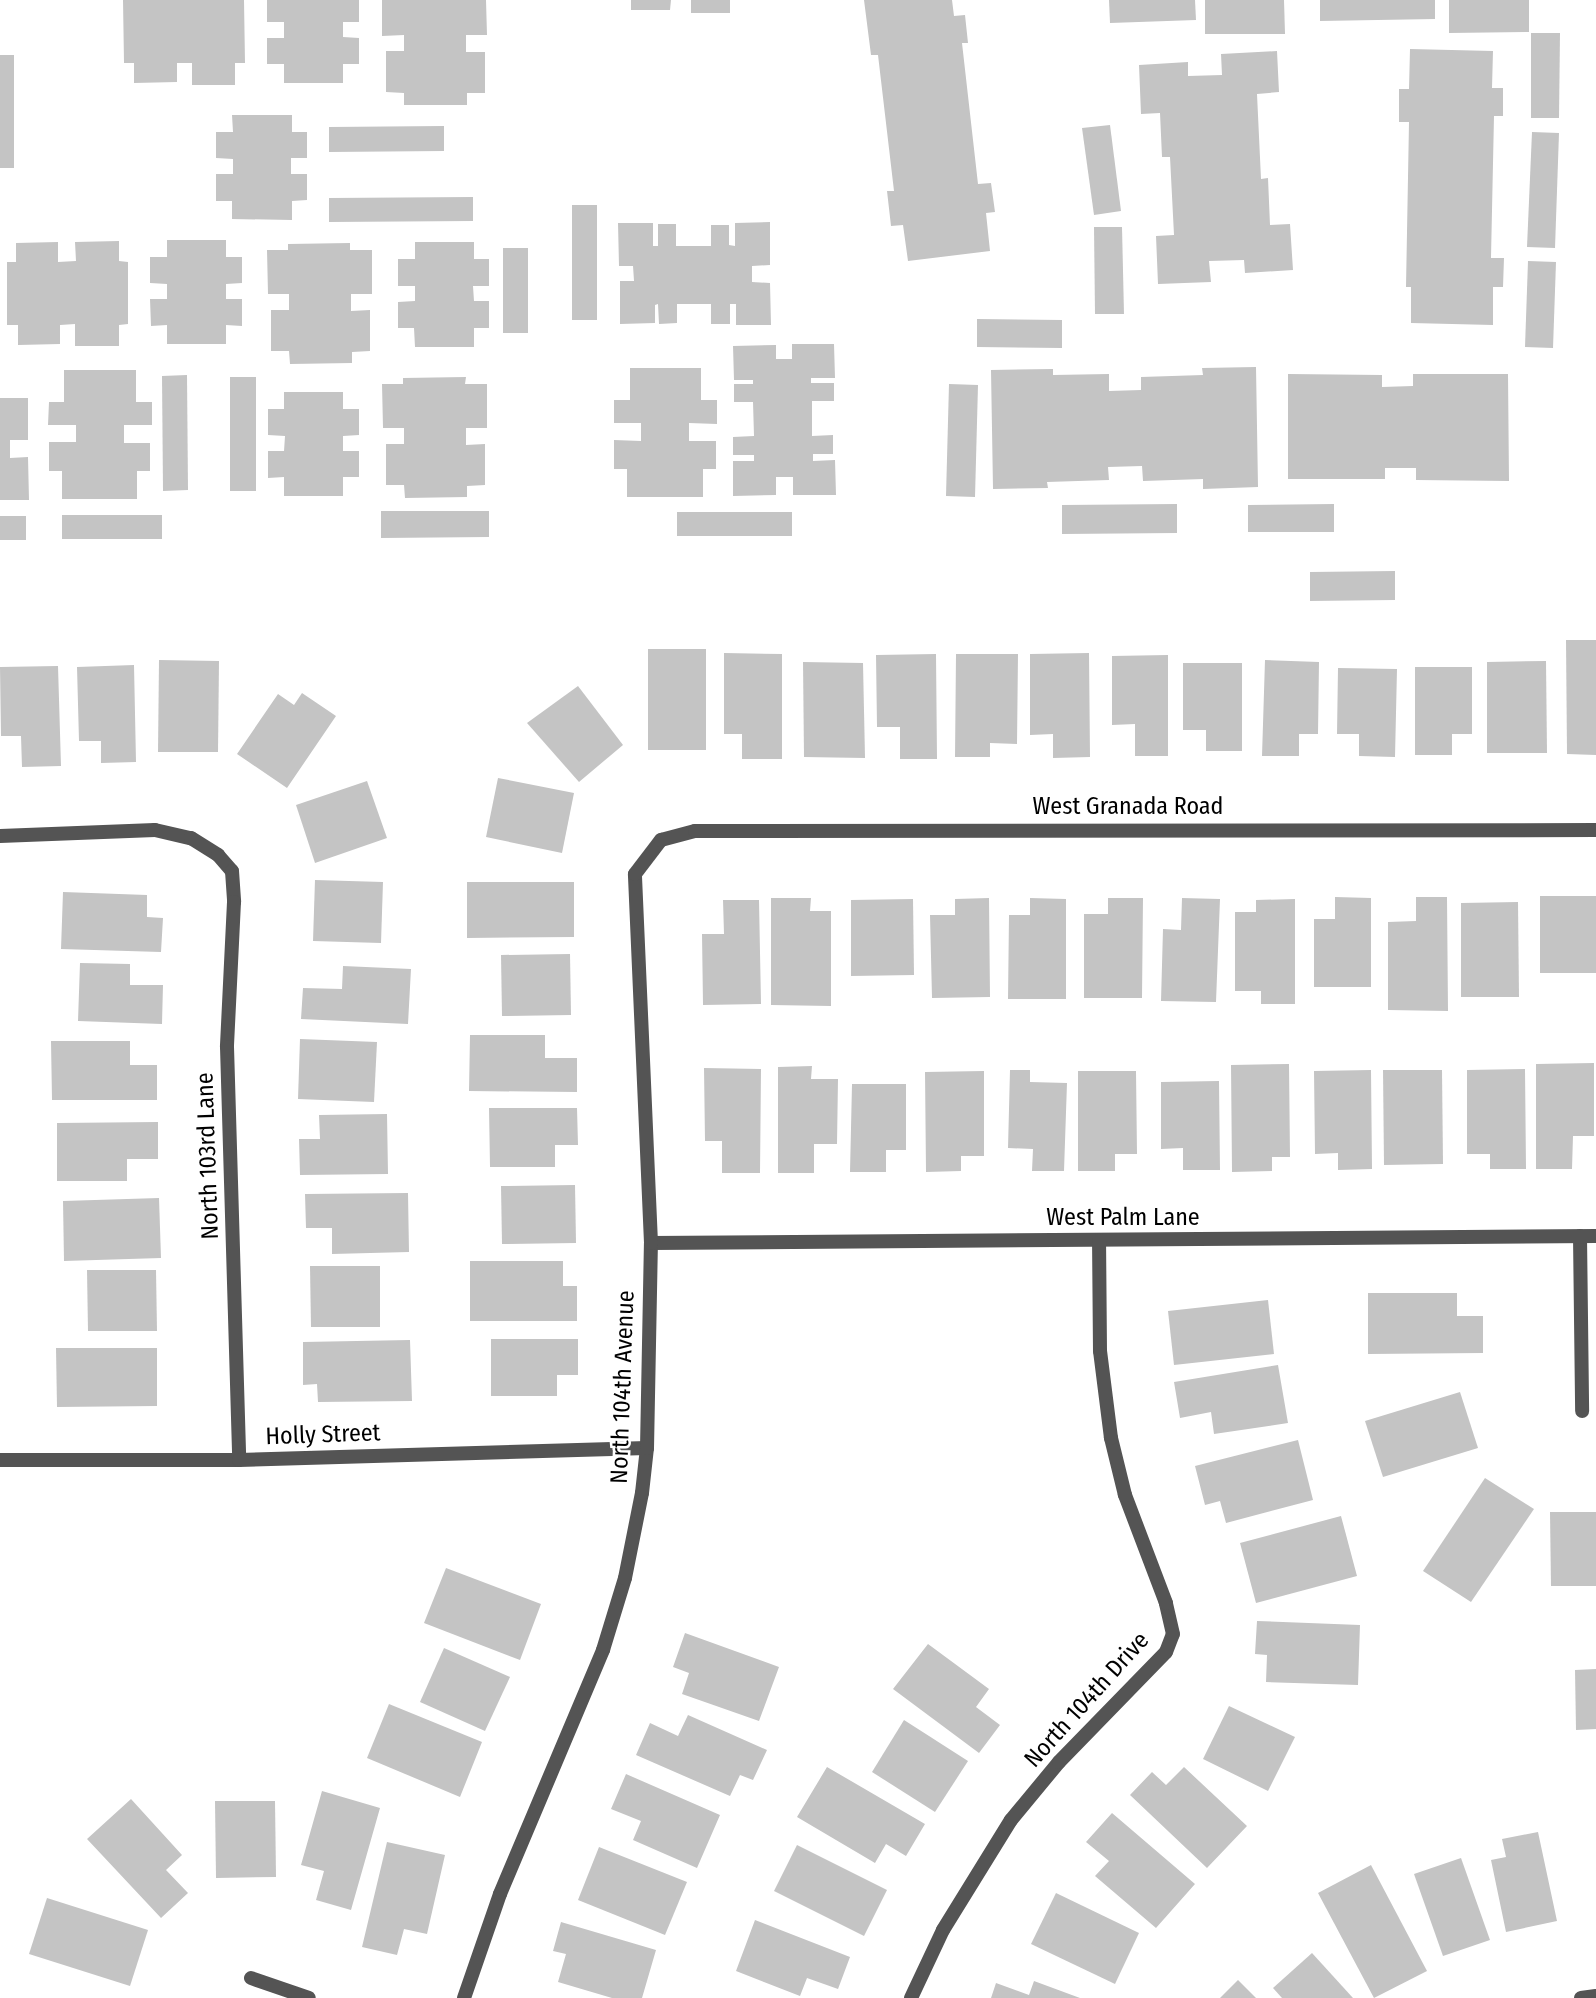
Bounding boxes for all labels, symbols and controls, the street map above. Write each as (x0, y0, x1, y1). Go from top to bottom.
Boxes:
street label: West Granada Road (1033, 793, 1223, 821)
street label: North 103rd Lane (191, 1072, 225, 1240)
street label: West Palm Lane (1046, 1204, 1200, 1232)
street label: North 104th Avenue (605, 1290, 641, 1484)
street label: Holly Street (265, 1419, 381, 1451)
street label: North 104th Drive (1019, 1626, 1155, 1774)

